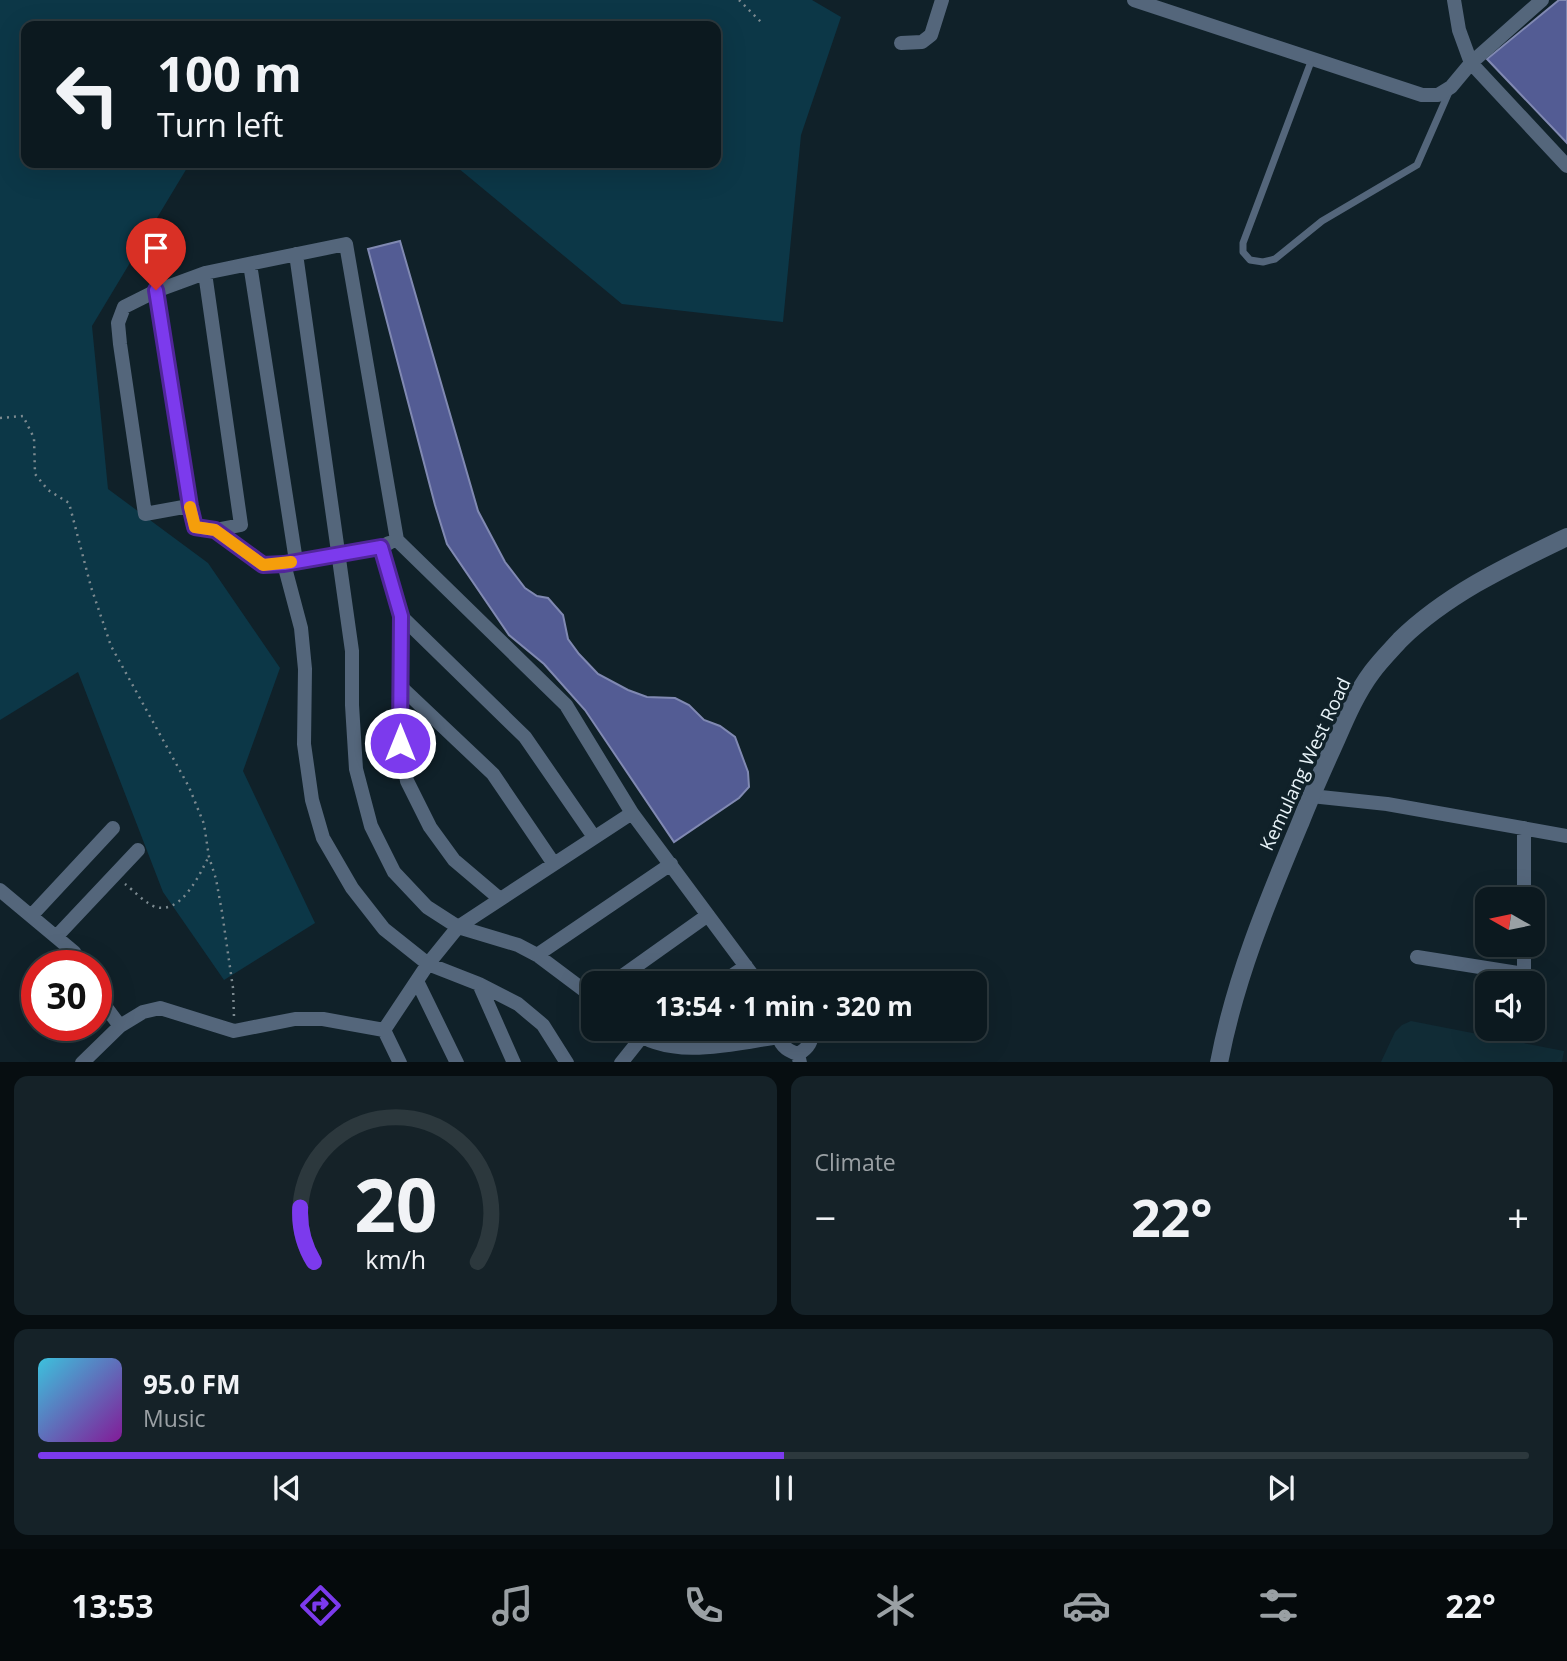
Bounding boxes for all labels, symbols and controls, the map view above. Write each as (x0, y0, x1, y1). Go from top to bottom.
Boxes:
text: 100 m (157, 40, 302, 106)
icon: left (42, 49, 133, 140)
text: Turn left (157, 103, 283, 146)
pin (126, 218, 186, 290)
icon: arrive (137, 229, 175, 267)
street label: Kemulang West Road (1253, 673, 1357, 855)
position arrow (363, 706, 437, 780)
north arrow (1475, 887, 1545, 957)
map controls (1475, 887, 1545, 1041)
speed limit sign: 30 (21, 950, 112, 1041)
button: sound (1475, 971, 1545, 1041)
text: 13:54 · 1 min · 320 m (655, 988, 913, 1024)
text: Climate (815, 1146, 896, 1178)
text: 20 (354, 1154, 437, 1253)
text: 22° (1131, 1181, 1213, 1252)
text: − (815, 1191, 836, 1243)
text: + (1507, 1191, 1529, 1243)
text: km/h (365, 1241, 426, 1275)
text: 95.0 FM (143, 1366, 241, 1402)
text: Music (143, 1402, 206, 1434)
icon: previous (268, 1469, 306, 1507)
icon: pause (765, 1469, 803, 1507)
icon: next (1262, 1469, 1300, 1507)
icon: directions (296, 1581, 345, 1630)
icon: music (488, 1581, 537, 1630)
icon: phone (679, 1581, 728, 1630)
icon: climate (871, 1581, 920, 1630)
icon: car (1062, 1581, 1111, 1630)
icon: filters (1254, 1581, 1303, 1630)
text: 13:53 (71, 1584, 154, 1627)
text: 22° (1445, 1584, 1496, 1627)

